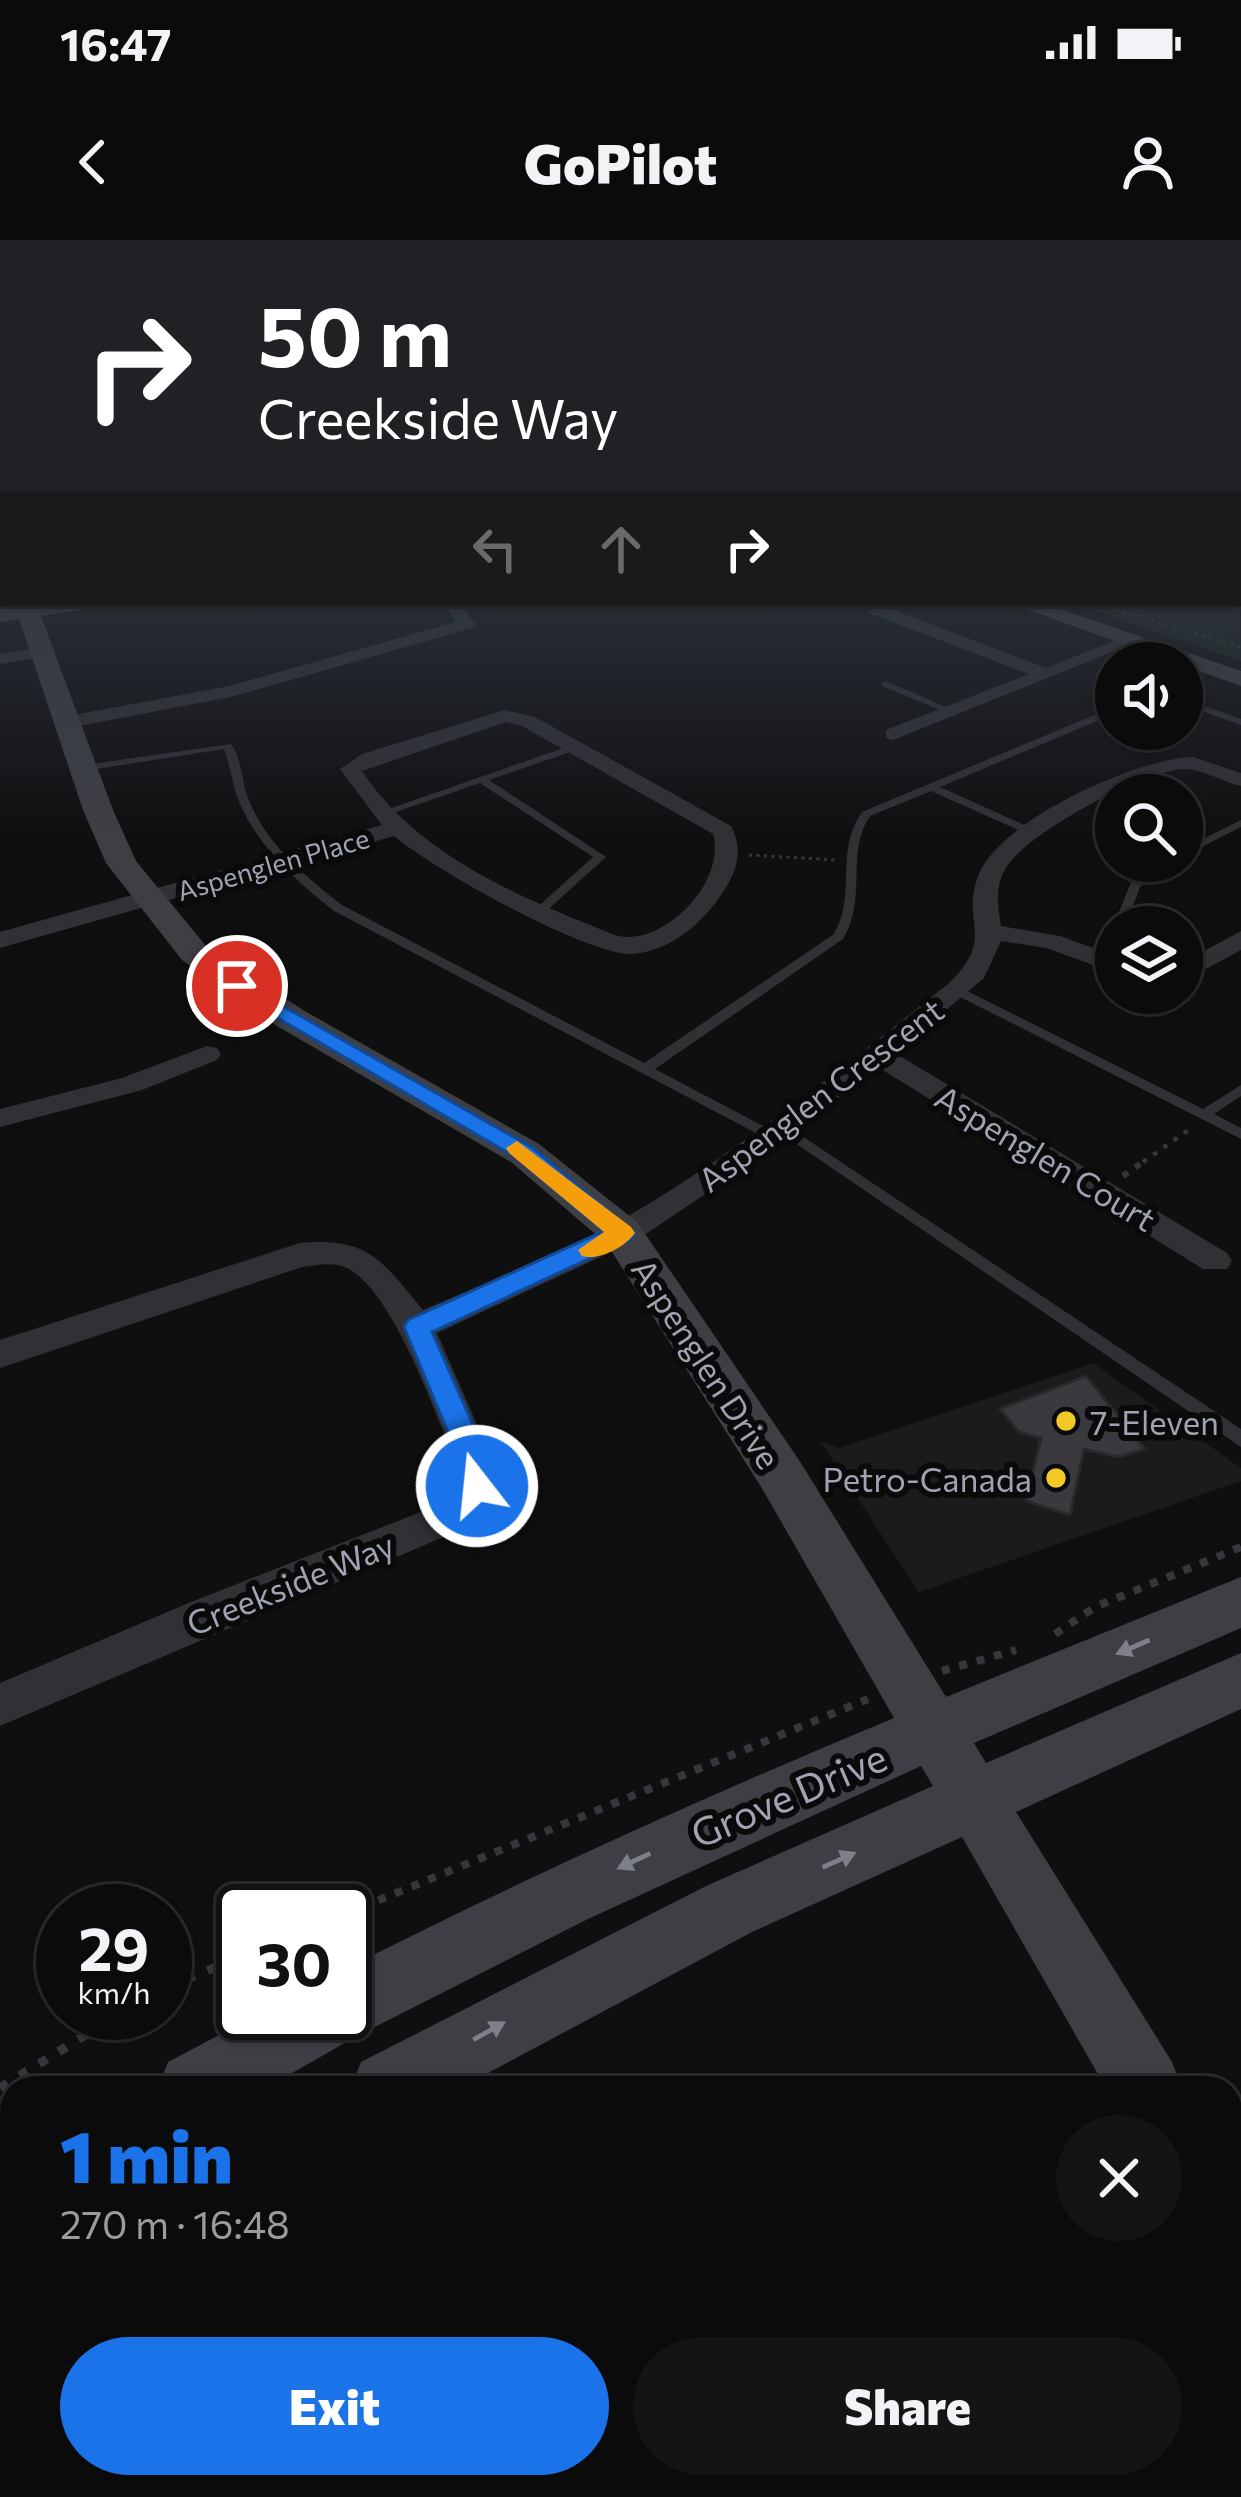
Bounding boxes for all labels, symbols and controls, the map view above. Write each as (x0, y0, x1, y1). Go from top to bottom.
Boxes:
text: 16:47 (60, 15, 171, 70)
icon: back (60, 129, 126, 195)
text: GoPilot (524, 129, 717, 195)
icon: person (1115, 129, 1181, 195)
text: 50 m (258, 282, 452, 384)
icon: right (60, 288, 216, 444)
text: Creekside Way (258, 384, 618, 450)
icon: left (462, 516, 528, 582)
icon: ahead (588, 516, 654, 582)
icon: right (714, 516, 780, 582)
map controls (1095, 642, 1203, 1014)
button: sound (1095, 642, 1203, 750)
button: search (1095, 774, 1203, 882)
street label: Aspenglen Place (173, 821, 373, 907)
button: layers (1095, 906, 1203, 1014)
pin (186, 935, 288, 1037)
icon: arrive (204, 953, 270, 1019)
street label: Aspenglen Crescent (689, 988, 951, 1200)
street label: Aspenglen Court (928, 1075, 1164, 1239)
street label: Aspenglen Drive (624, 1250, 790, 1476)
place label: 7-Eleven (1090, 1401, 1219, 1442)
marker: 7-Eleven (1053, 1408, 1079, 1434)
position arrow (414, 1423, 540, 1549)
place label: Petro-Canada (823, 1458, 1032, 1499)
marker: Petro-Canada (1043, 1465, 1069, 1491)
street label: Creekside Way (180, 1523, 400, 1643)
one-way arrow (1116, 1638, 1151, 1658)
street label: Grove Drive (683, 1731, 893, 1857)
one-way arrow (822, 1849, 857, 1869)
one-way arrow (616, 1852, 651, 1872)
speed limit sign: 30 (216, 1884, 372, 2040)
text: 29 (79, 1910, 149, 1983)
text: km/h (78, 1973, 150, 2010)
one-way arrow (472, 2022, 506, 2043)
text: 1 min (60, 2110, 233, 2198)
button: close (1056, 2115, 1182, 2241)
text: 270 m · 16:48 (60, 2199, 290, 2247)
button: Exit (60, 2337, 609, 2475)
button: Share (633, 2337, 1182, 2475)

